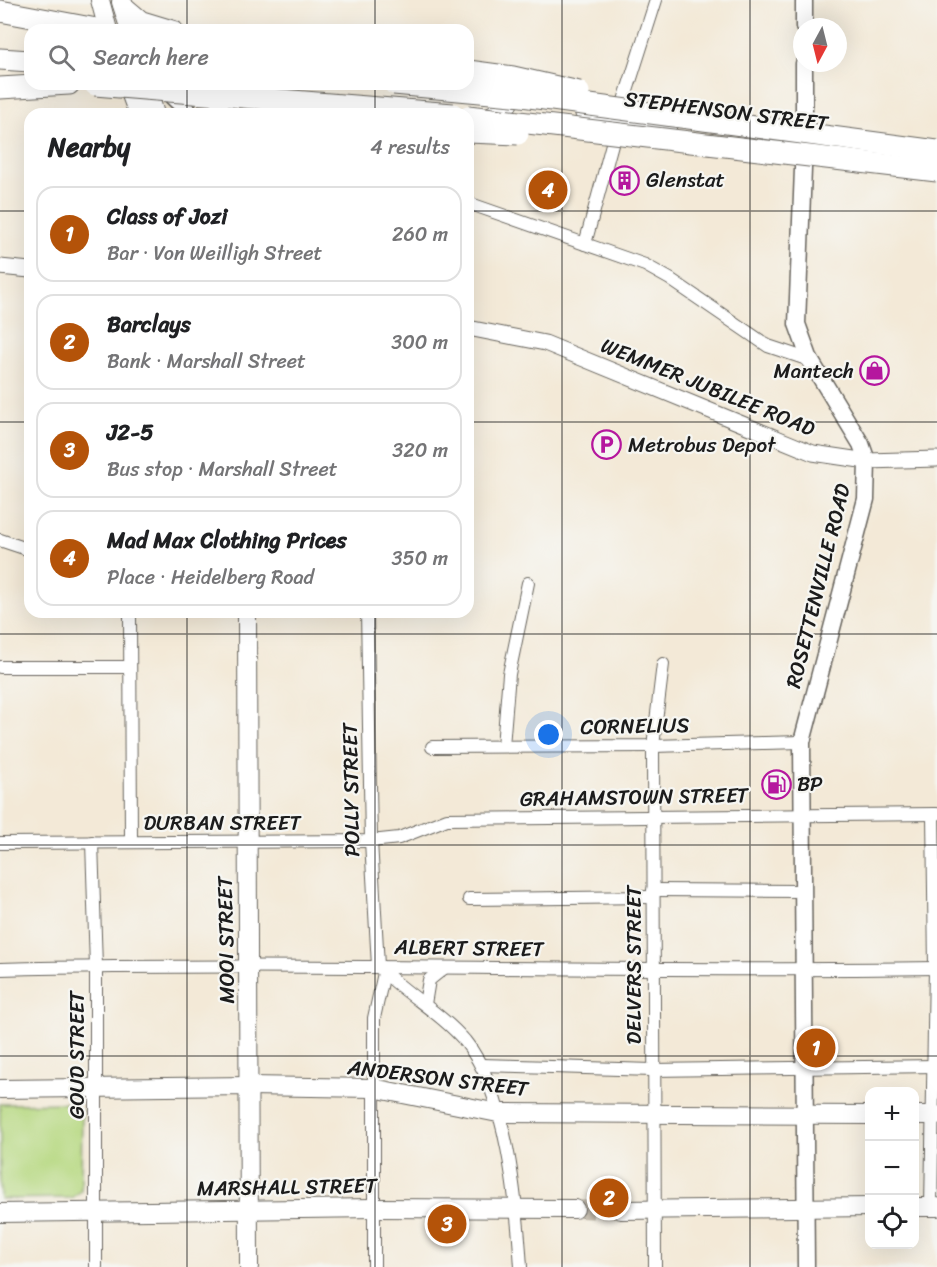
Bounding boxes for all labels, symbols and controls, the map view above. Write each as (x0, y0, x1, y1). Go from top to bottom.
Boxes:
north arrow (793, 18, 847, 72)
search box (24, 24, 474, 90)
text: Search here (93, 38, 209, 77)
icon: search (45, 41, 78, 74)
street label: STEPHENSON STREET (622, 80, 832, 143)
text: Nearby (48, 124, 130, 170)
text: 4 results (370, 130, 450, 165)
place label: Glenstat (646, 161, 725, 199)
building icon: Glenstat (609, 164, 641, 196)
pin: 4 (528, 168, 568, 213)
text: Class of Jozi (107, 197, 227, 236)
text: 1 (65, 217, 74, 252)
text: 260 m (392, 217, 448, 252)
text: Bar · Von Weilligh Street (107, 236, 322, 271)
text: Barclays (107, 305, 191, 344)
text: 2 (64, 325, 75, 360)
text: 300 m (391, 325, 448, 360)
street label: WEMMER JUBILEE ROAD (595, 327, 822, 448)
text: Bank · Marshall Street (107, 344, 306, 379)
place label: Mantech (774, 352, 854, 390)
shop icon: Mantech (859, 355, 891, 387)
text: J2-5 (107, 413, 154, 452)
place label: Metrobus Depot (628, 426, 777, 464)
parking icon: Metrobus Depot (591, 429, 623, 461)
text: 3 (64, 433, 75, 468)
text: 320 m (392, 433, 448, 468)
text: Bus stop · Marshall Street (107, 452, 337, 487)
street label: ROSETTENVILLE ROAD (774, 479, 862, 692)
text: Mad Max Clothing Prices (107, 521, 347, 560)
text: 4 (63, 541, 76, 576)
text: 350 m (392, 541, 448, 576)
text: Place · Heidelberg Road (107, 560, 314, 595)
street label: CORNELIUS (580, 706, 690, 746)
your location (534, 720, 563, 749)
street label: POLLY STREET (331, 721, 371, 857)
place label: BP (797, 765, 823, 803)
fuel station icon: BP (760, 768, 792, 800)
street label: GRAHAMSTOWN STREET (520, 776, 750, 818)
street label: DURBAN STREET (143, 804, 302, 842)
street label: MOOI STREET (206, 874, 246, 1004)
street label: DELVERS STREET (615, 884, 653, 1044)
street label: ALBERT STREET (393, 928, 546, 968)
street label: GOUD STREET (58, 990, 96, 1119)
pin: 1 (796, 1026, 836, 1070)
street label: ANDERSON STREET (345, 1048, 532, 1108)
map controls (865, 1087, 919, 1249)
button: + (865, 1087, 919, 1141)
button: − (865, 1141, 919, 1195)
street label: MARSHALL STREET (197, 1166, 379, 1208)
pin: 2 (590, 1176, 628, 1220)
button: locate (865, 1195, 919, 1249)
pin: 3 (428, 1202, 466, 1246)

